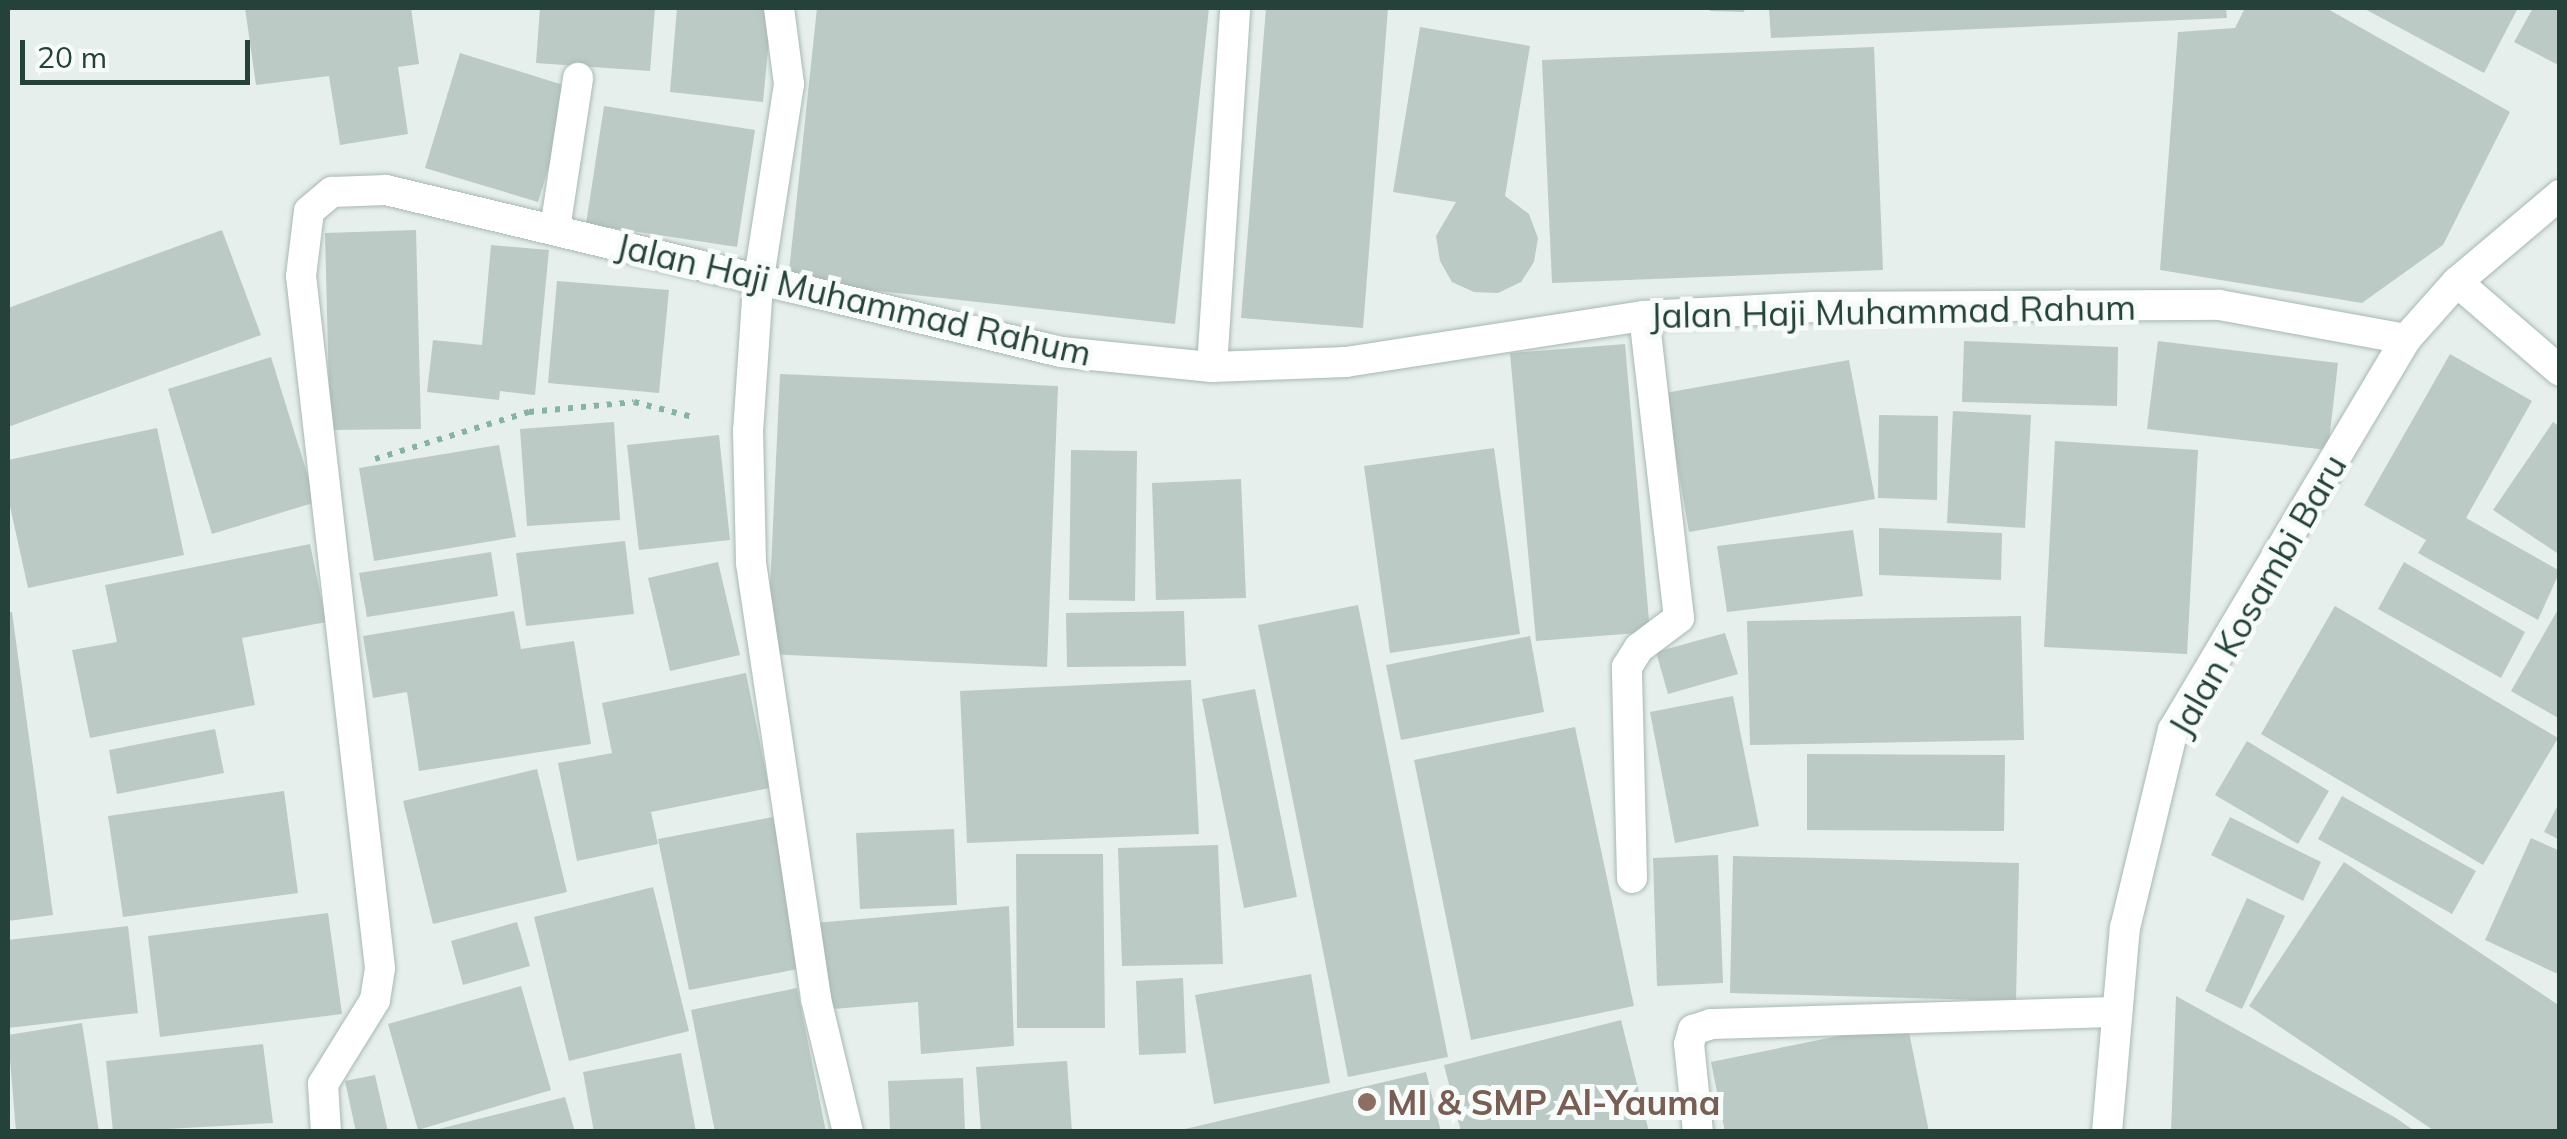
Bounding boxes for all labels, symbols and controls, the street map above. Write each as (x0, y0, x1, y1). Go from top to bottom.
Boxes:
scale bar (25, 20, 255, 82)
text: 20 m (37, 38, 107, 76)
street label: Jalan Haji Muhammad Rahum (612, 224, 1096, 374)
street label: Jalan Haji Muhammad Rahum (1650, 286, 2136, 336)
street label: Jalan Kosambi Baru (2159, 447, 2355, 743)
place label: MI & SMP Al-Yauma (1387, 1081, 1720, 1123)
marker: MI & SMP Al-Yauma (1356, 1091, 1378, 1113)

